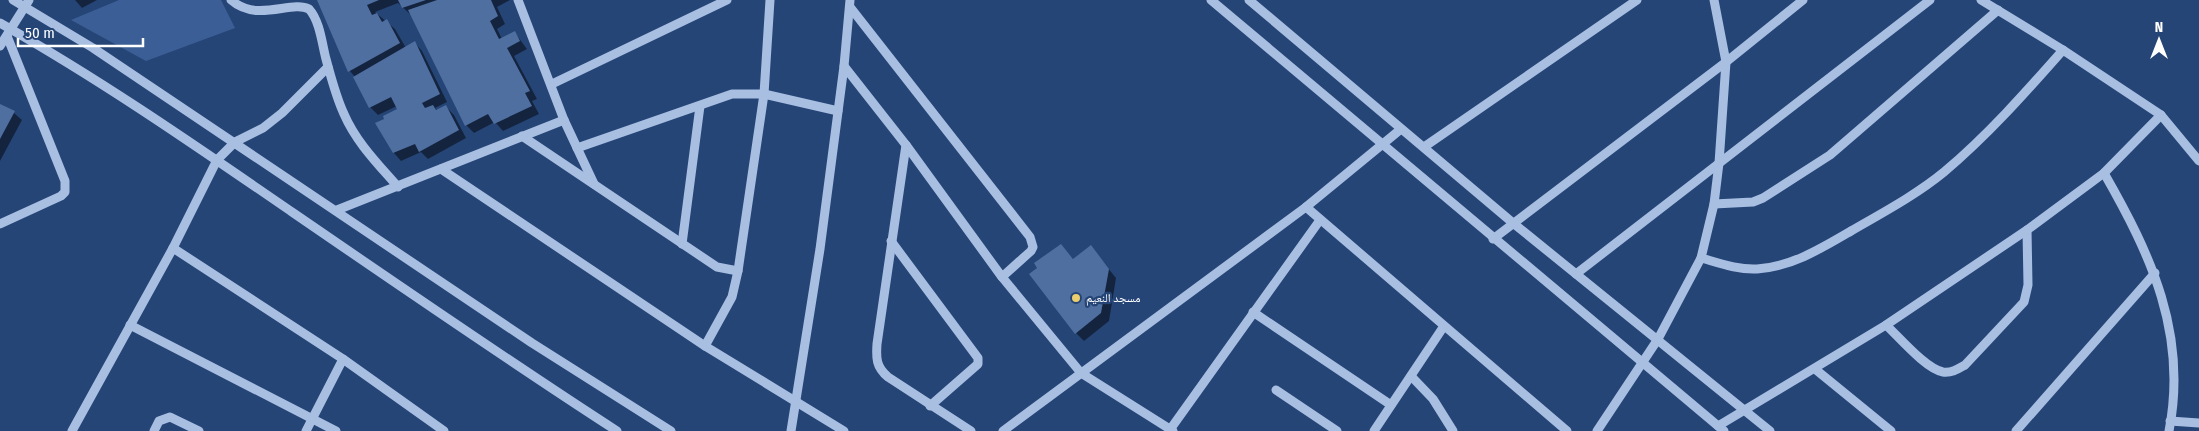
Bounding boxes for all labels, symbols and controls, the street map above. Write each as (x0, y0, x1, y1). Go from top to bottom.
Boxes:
scale bar (18, 15, 142, 47)
north arrow (2134, 15, 2184, 65)
text: N (2155, 19, 2163, 36)
text: 50 m (25, 24, 55, 42)
place label: مسجد النعيم (1086, 291, 1140, 306)
marker: مسجد النعيم (1070, 292, 1082, 304)

